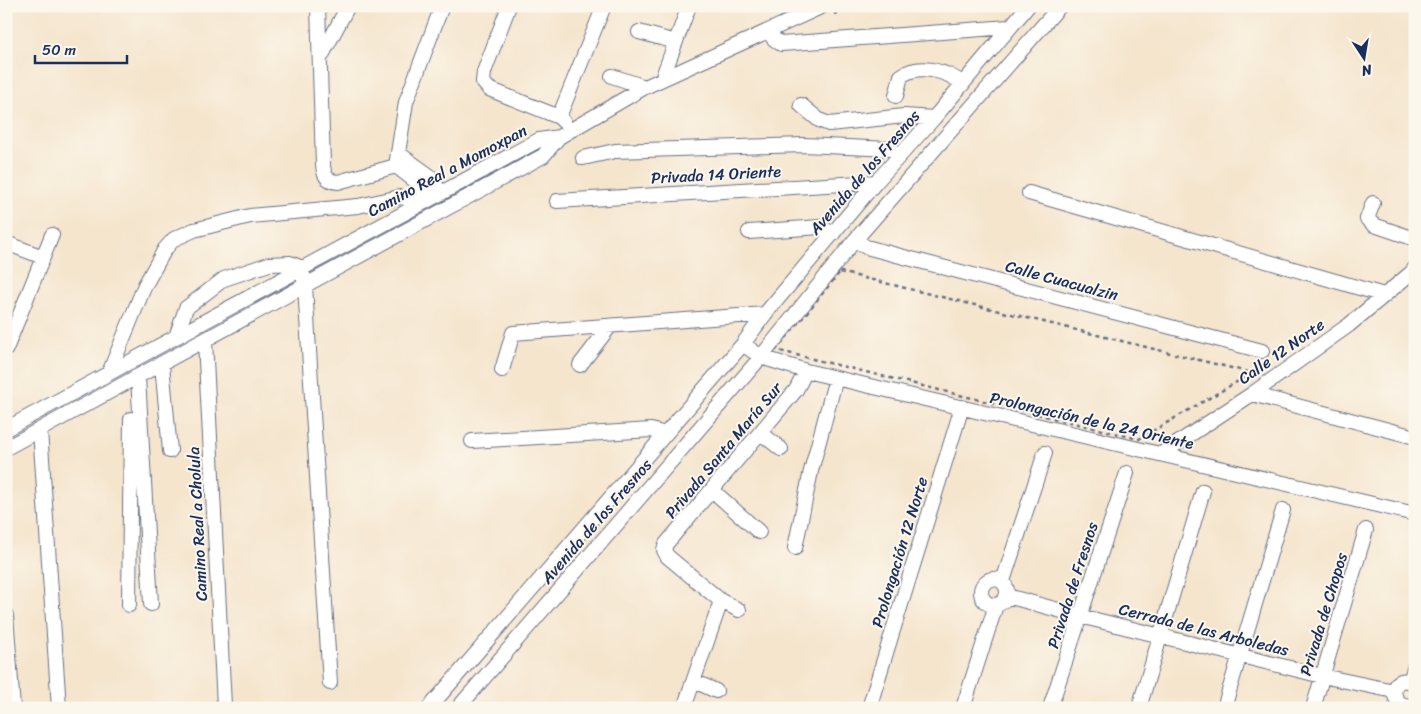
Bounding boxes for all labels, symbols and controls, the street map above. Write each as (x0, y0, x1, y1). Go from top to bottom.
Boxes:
scale bar (35, 32, 128, 64)
north arrow (1338, 32, 1388, 82)
text: 50 m (42, 37, 77, 63)
text: N (1359, 57, 1375, 84)
street label: Avenida de los Fresnos (801, 102, 928, 242)
street label: Camino Real a Momoxpan (362, 116, 533, 225)
street label: Privada 14 Oriente (650, 157, 782, 192)
street label: Calle Cuacualzin (1002, 251, 1122, 310)
street label: Calle 12 Norte (1232, 311, 1331, 392)
street label: Privada Santa María Sur (657, 374, 790, 525)
street label: Prolongación de la 24 Oriente (987, 383, 1197, 458)
street label: Camino Real a Cholula (179, 446, 216, 602)
street label: Avenida de los Fresnos (533, 451, 660, 591)
street label: Prolongación 12 Norte (863, 473, 936, 631)
street label: Privada de Fresnos (1038, 518, 1107, 652)
street label: Privada de Chopos (1291, 548, 1356, 680)
street label: Cerrada de las Arboledas (1116, 594, 1293, 665)

